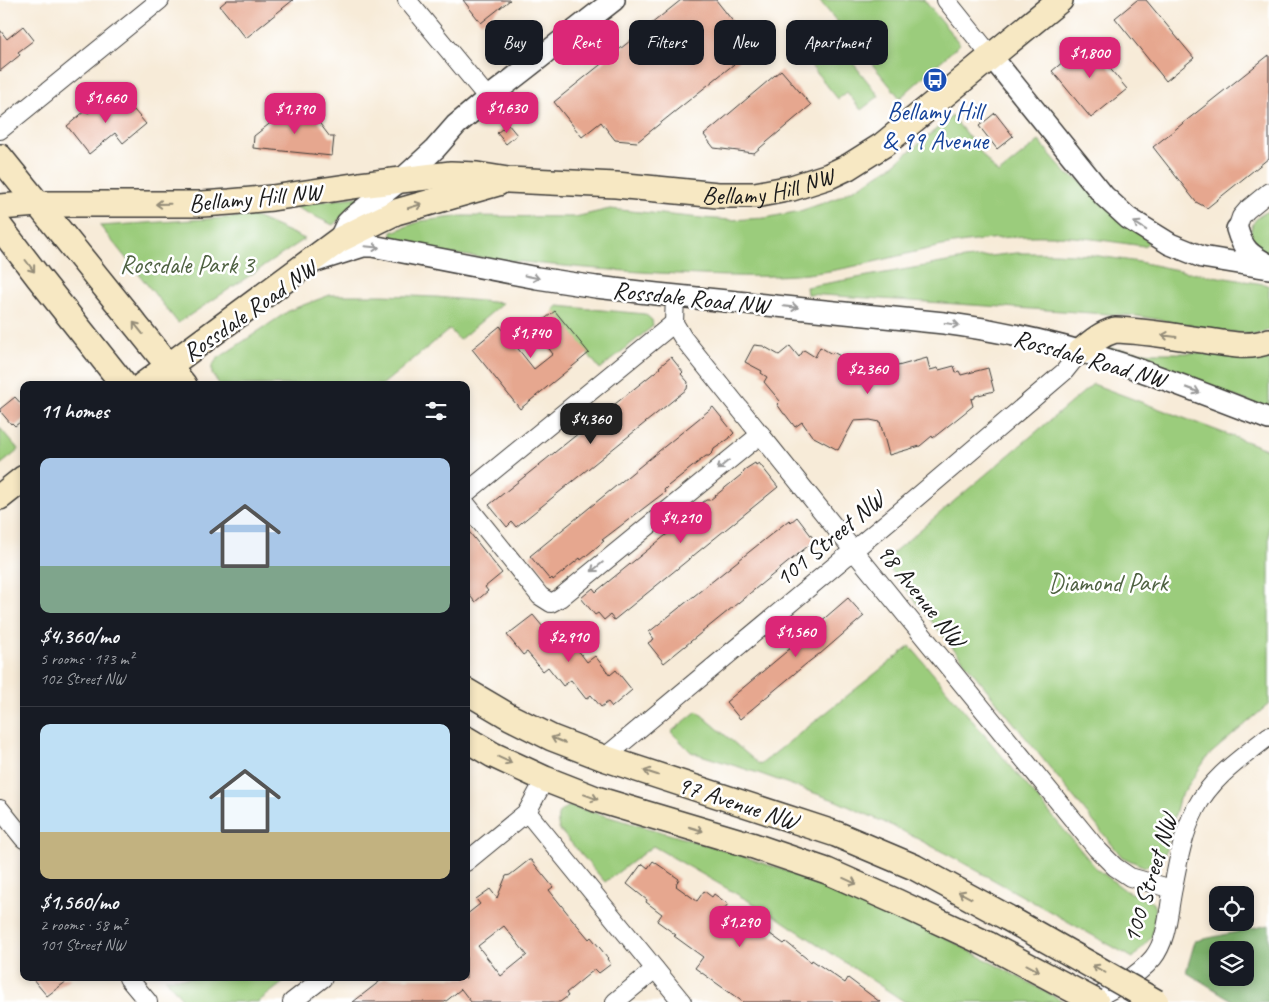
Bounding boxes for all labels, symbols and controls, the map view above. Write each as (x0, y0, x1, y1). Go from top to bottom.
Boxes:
chip: Buy (485, 20, 543, 65)
chip: Rent (553, 20, 619, 65)
chip: Filters (629, 20, 704, 65)
chip: New (714, 20, 776, 65)
chip: Apartment (786, 20, 888, 65)
pin: $1,800 (1049, 36, 1131, 79)
text: $1,800 (1070, 43, 1110, 63)
bus stop icon: Bellamy Hill & 99 Avenue (922, 67, 948, 93)
pin: $1,660 (65, 82, 147, 124)
text: $1,660 (86, 88, 126, 108)
pin: $1,790 (254, 92, 336, 135)
pin: $1,630 (466, 92, 548, 134)
place label: Bellamy Hill & 99 Avenue (882, 96, 990, 157)
text: $1,630 (487, 98, 527, 118)
text: $1,790 (276, 99, 314, 119)
street label: Bellamy Hill NW (701, 160, 841, 212)
street label: Bellamy Hill NW (187, 176, 326, 220)
one-way arrow (156, 199, 172, 209)
one-way arrow (407, 201, 423, 211)
one-way arrow (1134, 221, 1148, 231)
one-way arrow (364, 242, 380, 251)
park label: Rossdale Park 3 (120, 249, 256, 281)
street label: Rossdale Road NW (176, 251, 325, 369)
one-way arrow (24, 259, 35, 272)
one-way arrow (523, 272, 539, 282)
street label: Rossdale Road NW (611, 274, 774, 322)
one-way arrow (783, 302, 799, 312)
pin: $1,740 (490, 316, 572, 359)
one-way arrow (944, 319, 960, 329)
one-way arrow (132, 321, 143, 334)
street label: Rossdale Road NW (1010, 322, 1172, 397)
text: $1,740 (511, 323, 551, 343)
one-way arrow (1161, 331, 1177, 341)
pin: $2,360 (827, 352, 909, 395)
text: $2,360 (848, 359, 888, 379)
one-way arrow (1185, 385, 1200, 395)
icon: filters (422, 397, 450, 425)
text: 11 homes (40, 398, 109, 424)
pin: $4,360 (550, 402, 632, 445)
text: $4,360 (571, 409, 611, 429)
one-way arrow (717, 460, 730, 471)
street label: 101 Street NW (768, 482, 893, 594)
icon: home (200, 491, 290, 581)
pin: $4,210 (640, 502, 722, 544)
text: $4,210 (661, 508, 701, 528)
street label: 98 Avenue NW (869, 537, 975, 657)
one-way arrow (591, 562, 604, 573)
park label: Diamond Park (1048, 567, 1169, 599)
pin: $1,560 (755, 616, 837, 658)
pin: $2,910 (528, 620, 610, 663)
text: $1,560 (776, 622, 816, 642)
text: $4,360/mo (40, 623, 119, 649)
text: $2,910 (550, 627, 588, 647)
text: 5 rooms · 173 m² (40, 649, 134, 669)
text: 102 Street NW (40, 669, 125, 689)
one-way arrow (551, 735, 566, 744)
icon: home (200, 756, 290, 846)
one-way arrow (497, 756, 512, 766)
one-way arrow (643, 768, 659, 777)
street label: 97 Avenue NW (673, 768, 805, 838)
one-way arrow (583, 793, 598, 802)
street label: 100 Street NW (1115, 807, 1186, 947)
one-way arrow (688, 824, 704, 834)
one-way arrow (842, 877, 857, 887)
map controls (1209, 886, 1254, 986)
button: locate (1209, 886, 1254, 931)
text: $1,560/mo (40, 889, 118, 915)
one-way arrow (958, 889, 972, 899)
pin: $1,290 (699, 906, 781, 948)
text: $1,290 (721, 912, 759, 932)
text: 2 rooms · 58 m² (40, 915, 126, 935)
text: 101 Street NW (40, 935, 125, 955)
button: layers (1209, 941, 1254, 986)
one-way arrow (1025, 963, 1040, 973)
one-way arrow (1092, 963, 1106, 973)

